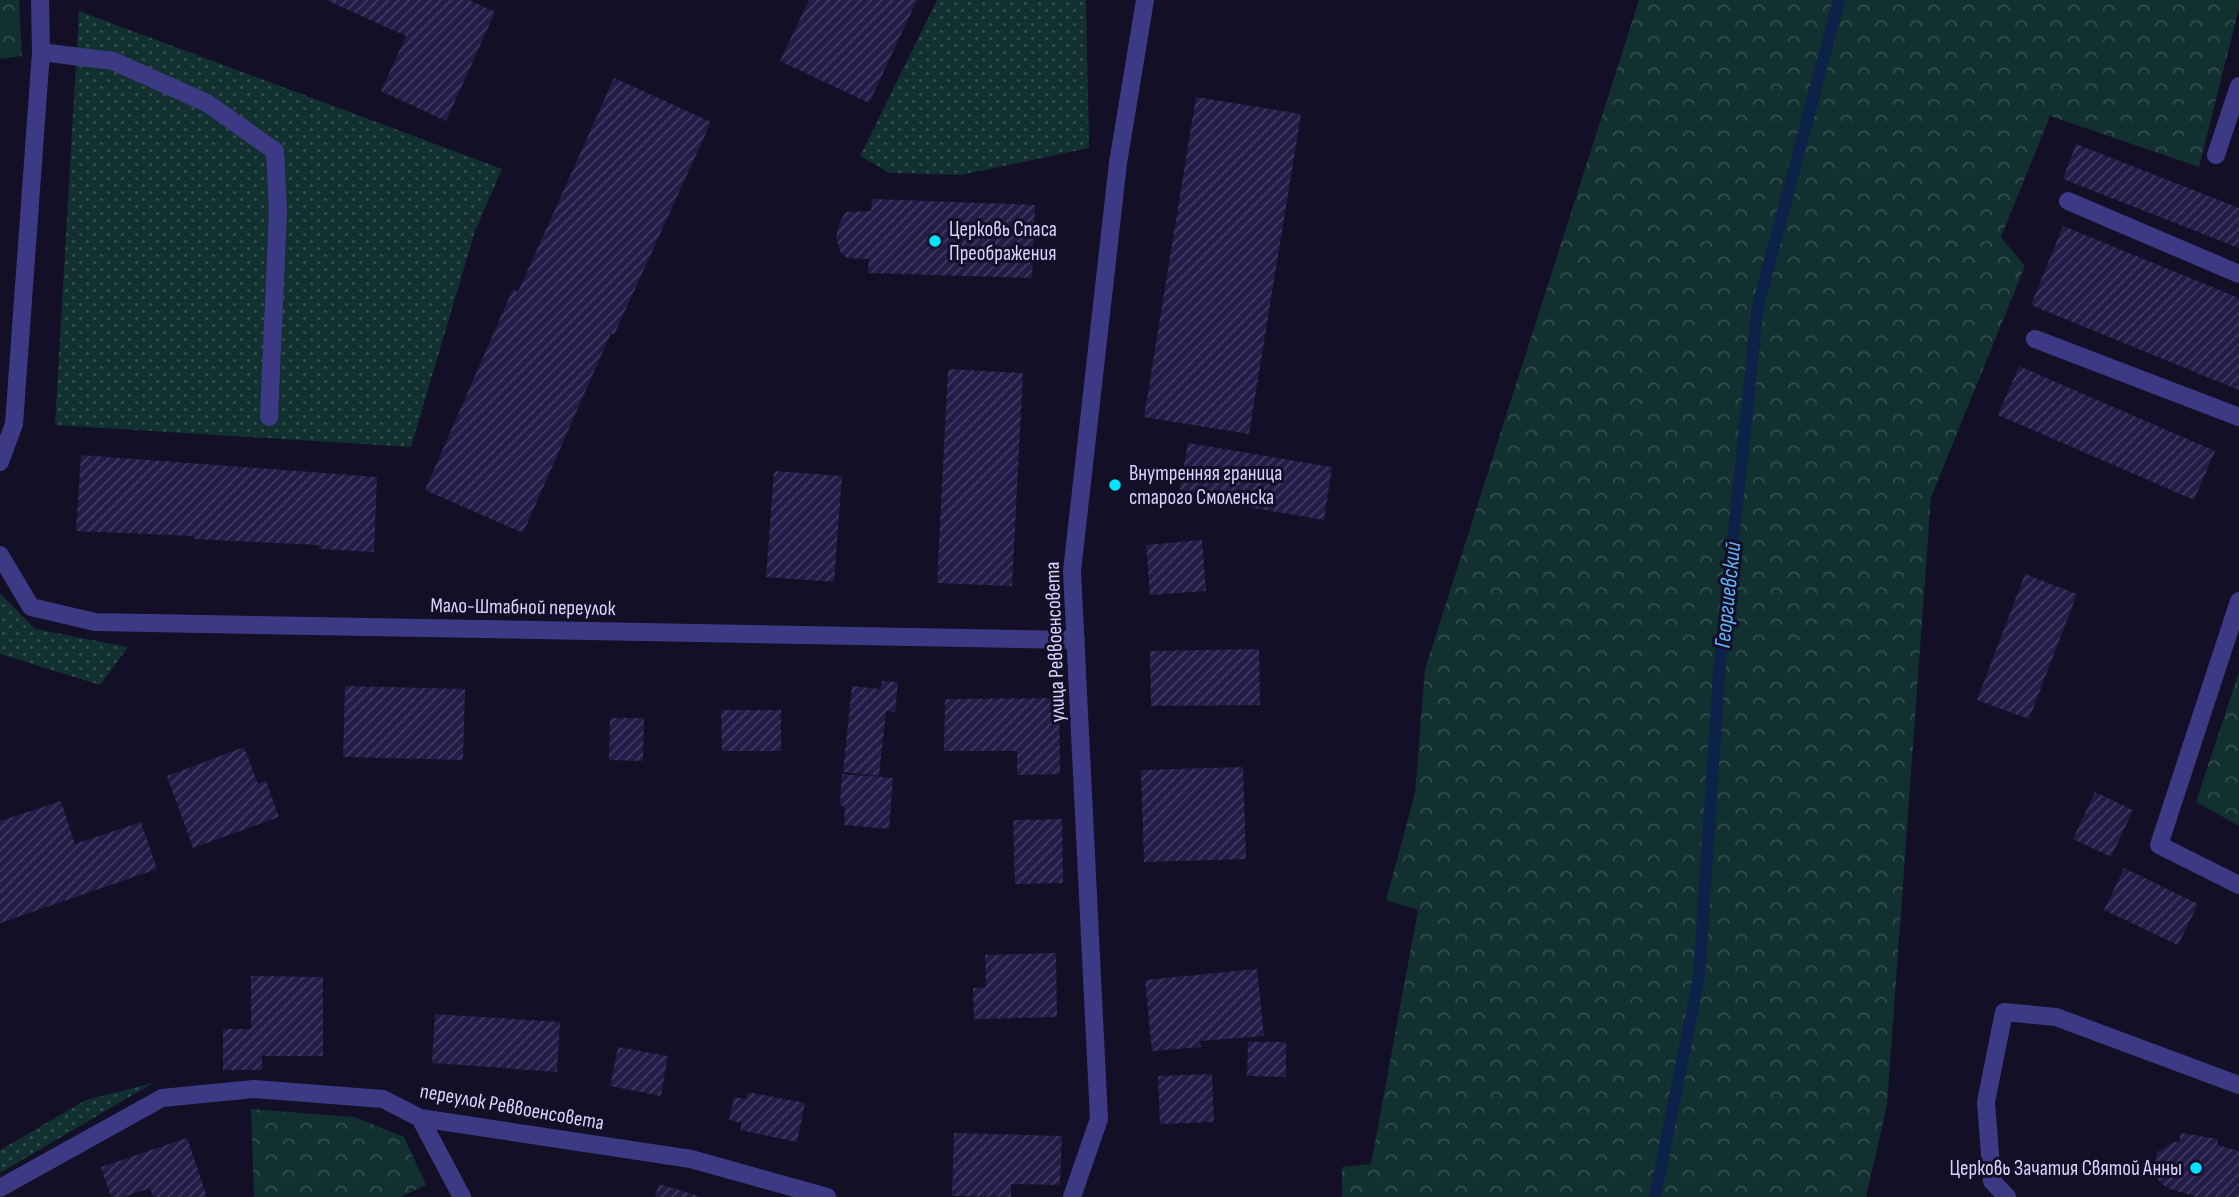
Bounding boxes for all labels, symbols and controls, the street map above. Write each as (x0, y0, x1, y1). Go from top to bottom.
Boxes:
place label: Церковь Спаса Преображения (949, 217, 1057, 266)
marker: Церковь Спаса Преображения (927, 233, 943, 249)
place label: Внутренняя граница старого Смоленска (1129, 461, 1282, 510)
marker: Внутренняя граница старого Смоленска (1107, 477, 1123, 493)
water label: Георгиевский (1708, 540, 1748, 650)
street label: улица Реввоенсовета (1040, 561, 1070, 723)
street label: Мало-Штабной переулок (430, 593, 616, 621)
street label: переулок Реввоенсовета (418, 1079, 606, 1135)
place label: Церковь Зачатия Святой Анны (1950, 1156, 2182, 1181)
marker: Церковь Зачатия Святой Анны (2188, 1160, 2204, 1176)

